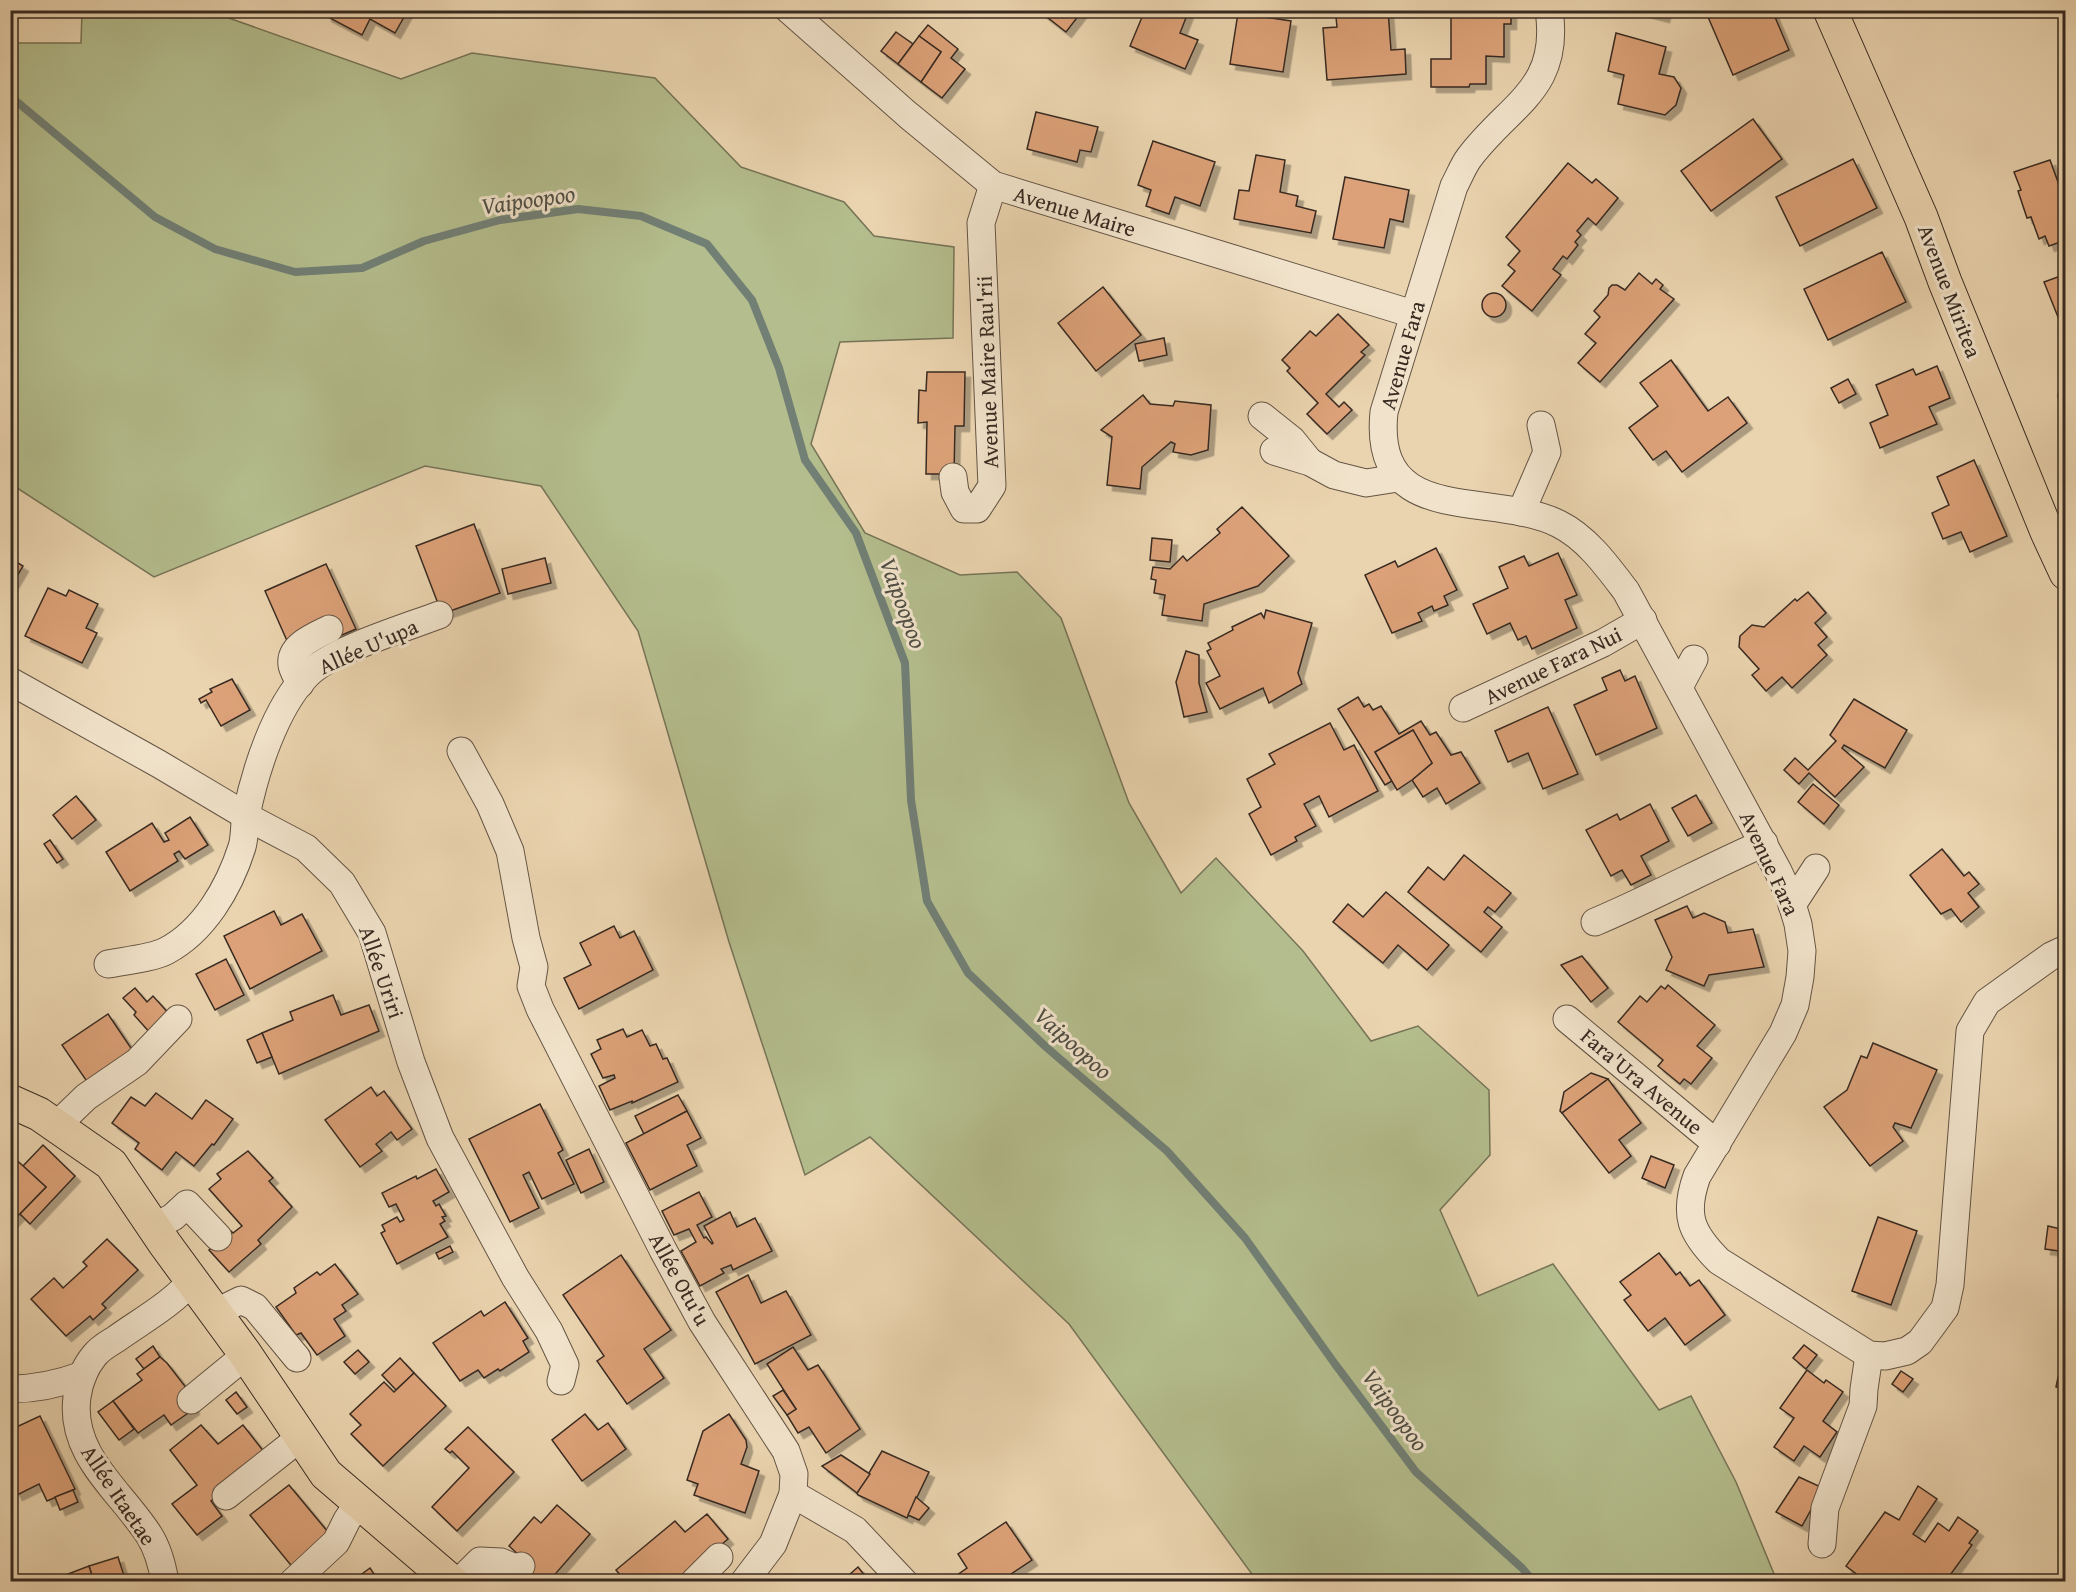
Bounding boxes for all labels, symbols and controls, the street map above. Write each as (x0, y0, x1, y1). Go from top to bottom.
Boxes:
water label: Vaipoopoo (479, 176, 577, 223)
street label: Avenue Maire (1010, 177, 1140, 245)
street label: Avenue Miritea (1910, 220, 1990, 363)
street label: Avenue Maire Rau'rii (968, 275, 1006, 469)
street label: Avenue Fara (1371, 296, 1433, 413)
water label: Vaipoopoo (871, 552, 936, 653)
street label: Allée U'upa (313, 610, 423, 682)
street label: Avenue Fara Nui (1479, 618, 1627, 712)
street label: Avenue Fara (1732, 805, 1808, 921)
street label: Allée Uriri (351, 921, 413, 1023)
water label: Vaipoopoo (1026, 998, 1120, 1087)
street label: Fara'Ura Avenue (1574, 1020, 1710, 1142)
street label: Allée Otu'u (641, 1227, 719, 1331)
water label: Vaipoopoo (1353, 1361, 1437, 1458)
street label: Allée Itaetae (74, 1438, 164, 1552)

